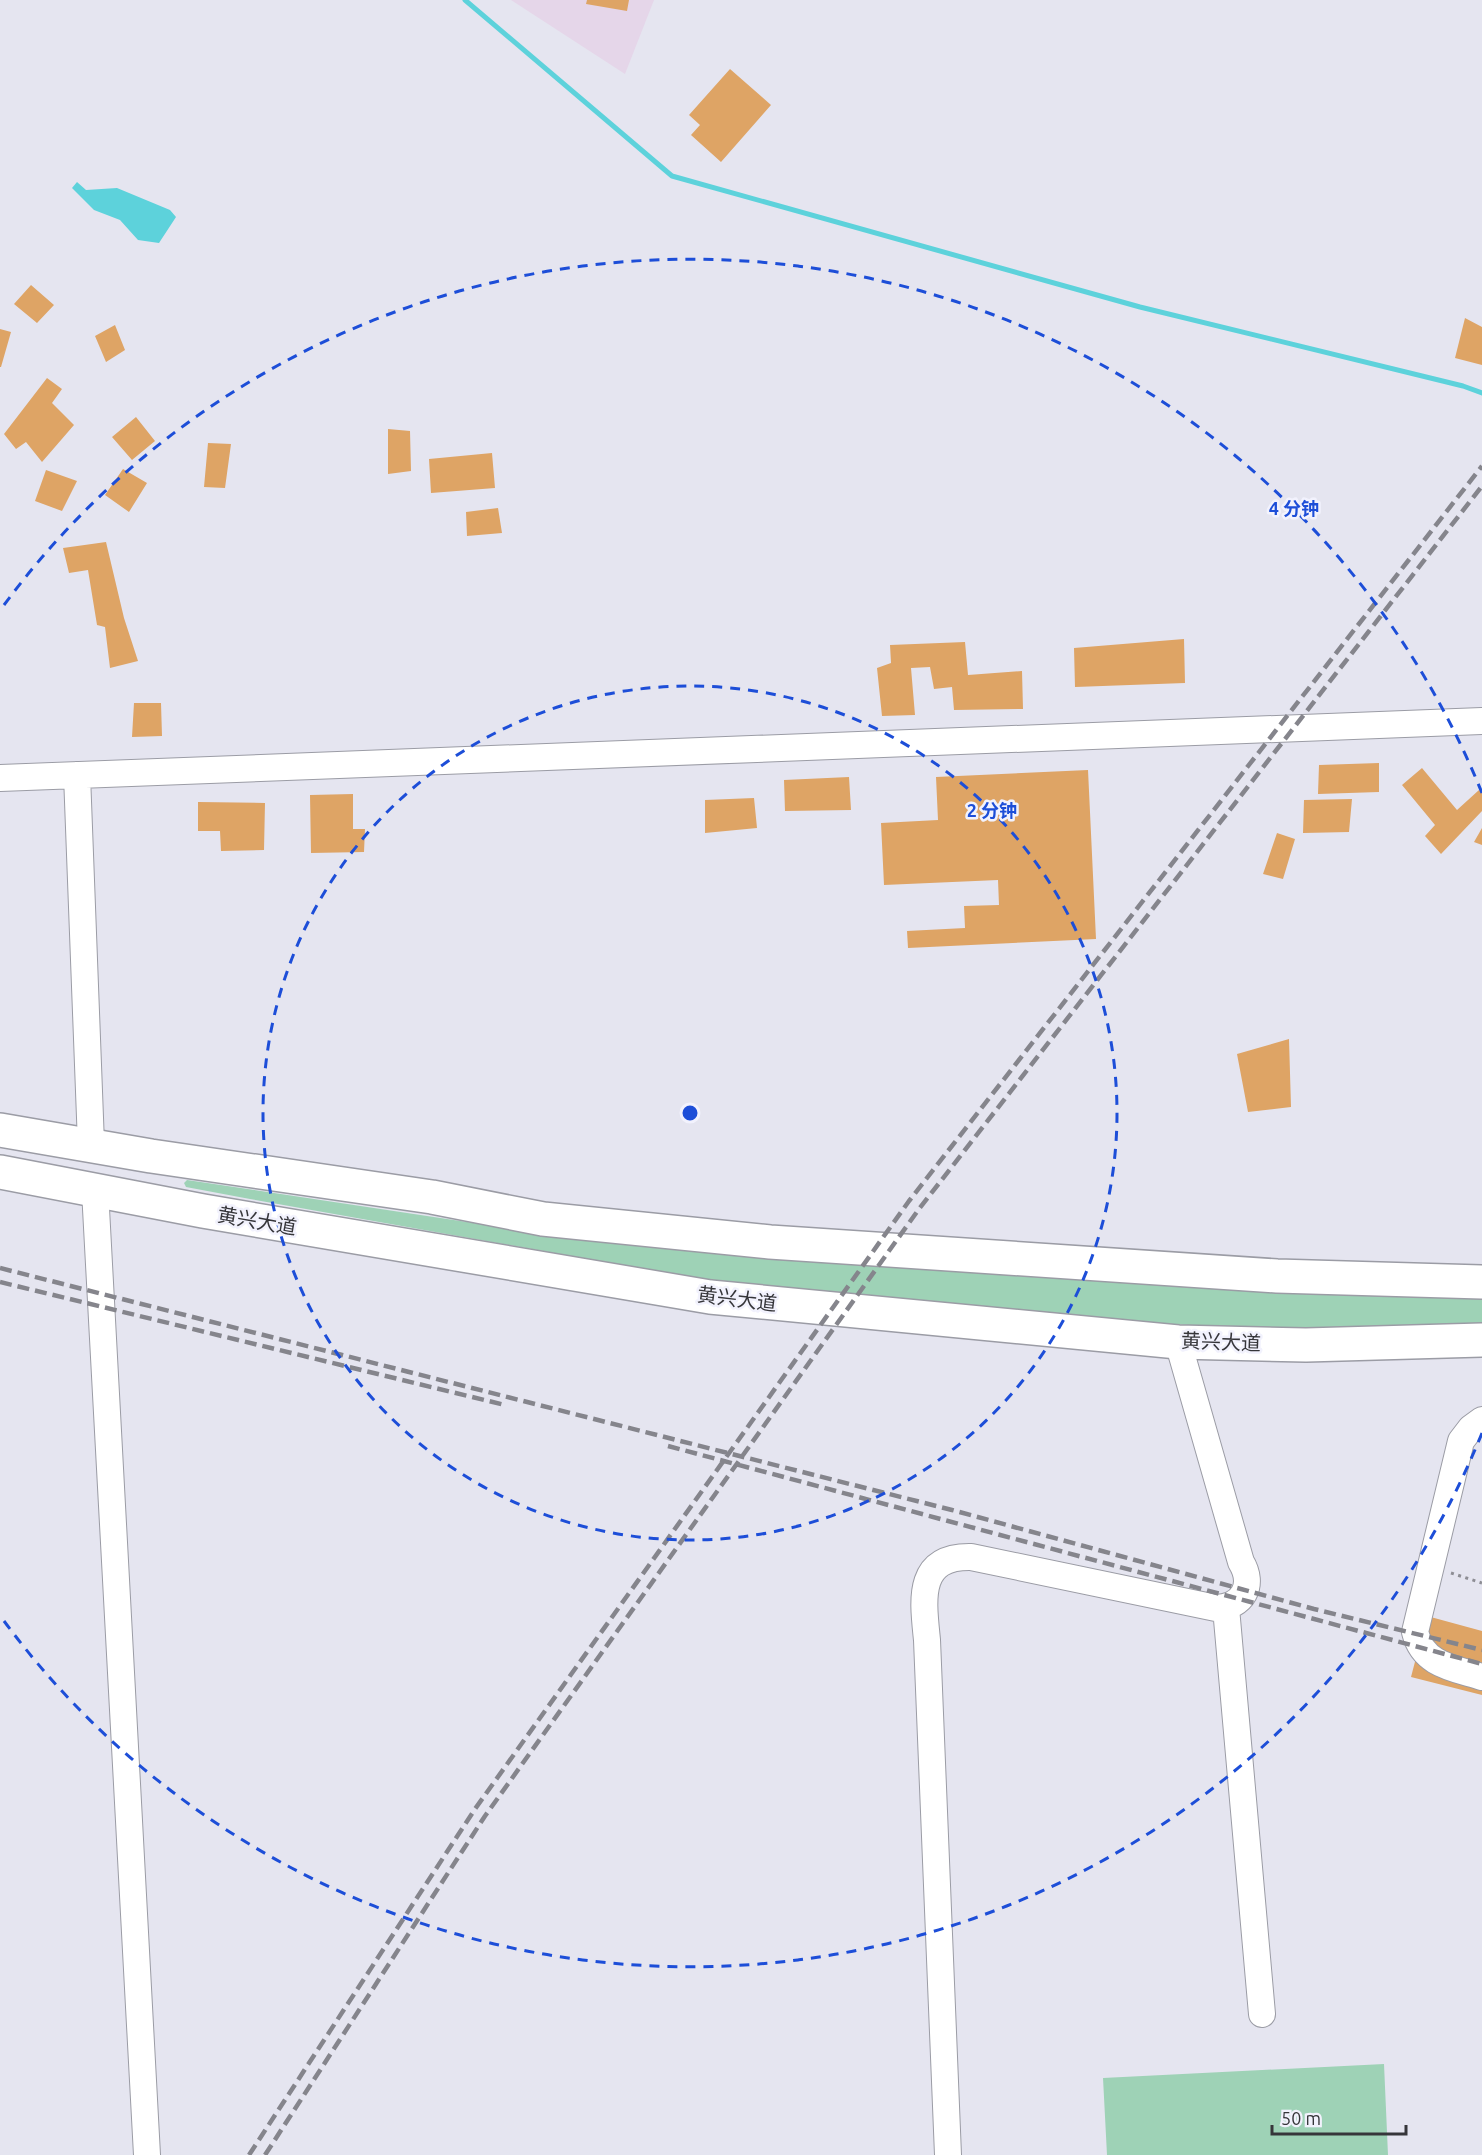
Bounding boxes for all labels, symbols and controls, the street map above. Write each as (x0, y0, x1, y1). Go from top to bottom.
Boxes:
text: 4 分钟 (1269, 498, 1319, 518)
text: 2 分钟 (967, 800, 1017, 820)
centre of rings (680, 1103, 700, 1123)
street label: 黄兴大道 (216, 1202, 298, 1239)
street label: 黄兴大道 (696, 1282, 778, 1315)
street label: 黄兴大道 (1181, 1329, 1261, 1354)
scale bar (1272, 2098, 1406, 2136)
text: 50 m (1281, 2108, 1321, 2128)

